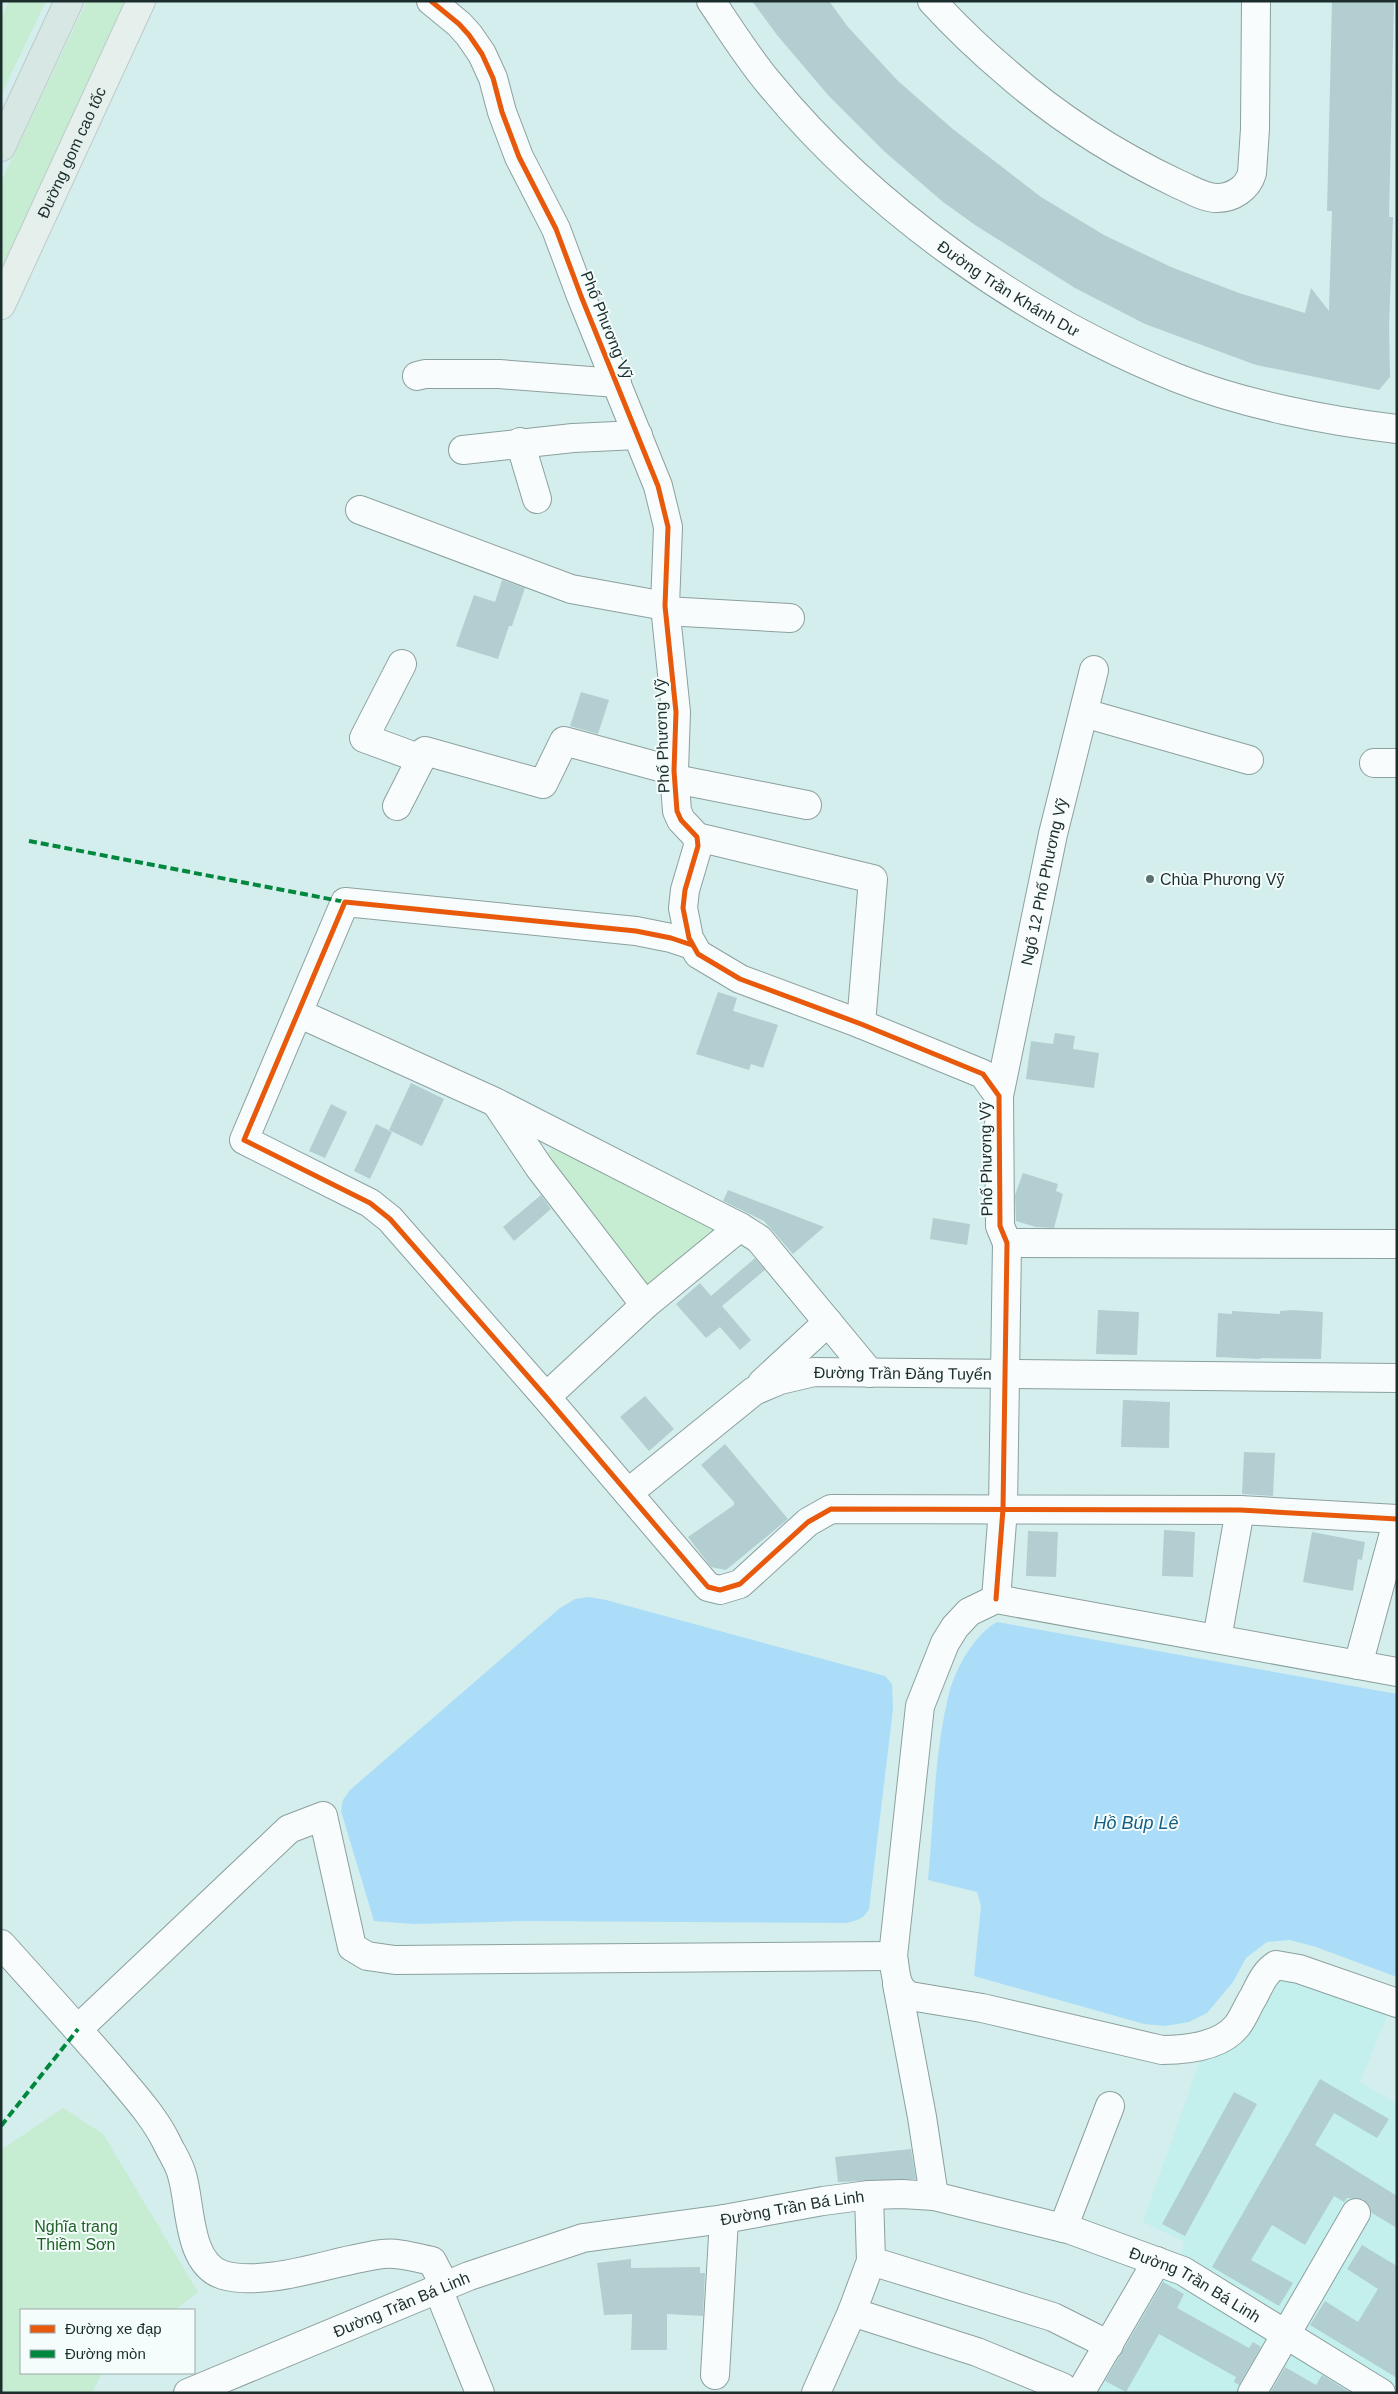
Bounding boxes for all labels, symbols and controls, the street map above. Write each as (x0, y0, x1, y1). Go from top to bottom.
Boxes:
street label: Đường gom cao tốc (34, 84, 109, 221)
street label: Đường Trần Khánh Dư (935, 237, 1083, 340)
street label: Phố Phương Vỹ (578, 269, 636, 381)
street label: Phố Phương Vỹ (652, 678, 672, 794)
street label: Ngõ 12 Phố Phương Vỹ (1018, 796, 1070, 967)
place label: Chùa Phương Vỹ (1160, 871, 1284, 888)
marker: Chùa Phương Vỹ (1144, 873, 1156, 885)
street label: Phố Phương Vỹ (977, 1102, 995, 1216)
street label: Đường Trần Đăng Tuyển (814, 1363, 992, 1382)
water label: Hồ Búp Lê (1093, 1813, 1179, 1833)
street label: Đường Trần Bá Linh (719, 2187, 865, 2228)
park label: Nghĩa trang Thiềm Sơn (34, 2218, 118, 2253)
street label: Đường Trần Bá Linh (1127, 2244, 1264, 2325)
street label: Đường Trần Bá Linh (331, 2268, 472, 2340)
legend (20, 2309, 195, 2374)
text: Đường xe đạp (65, 2320, 162, 2337)
text: Đường mòn (65, 2345, 146, 2362)

